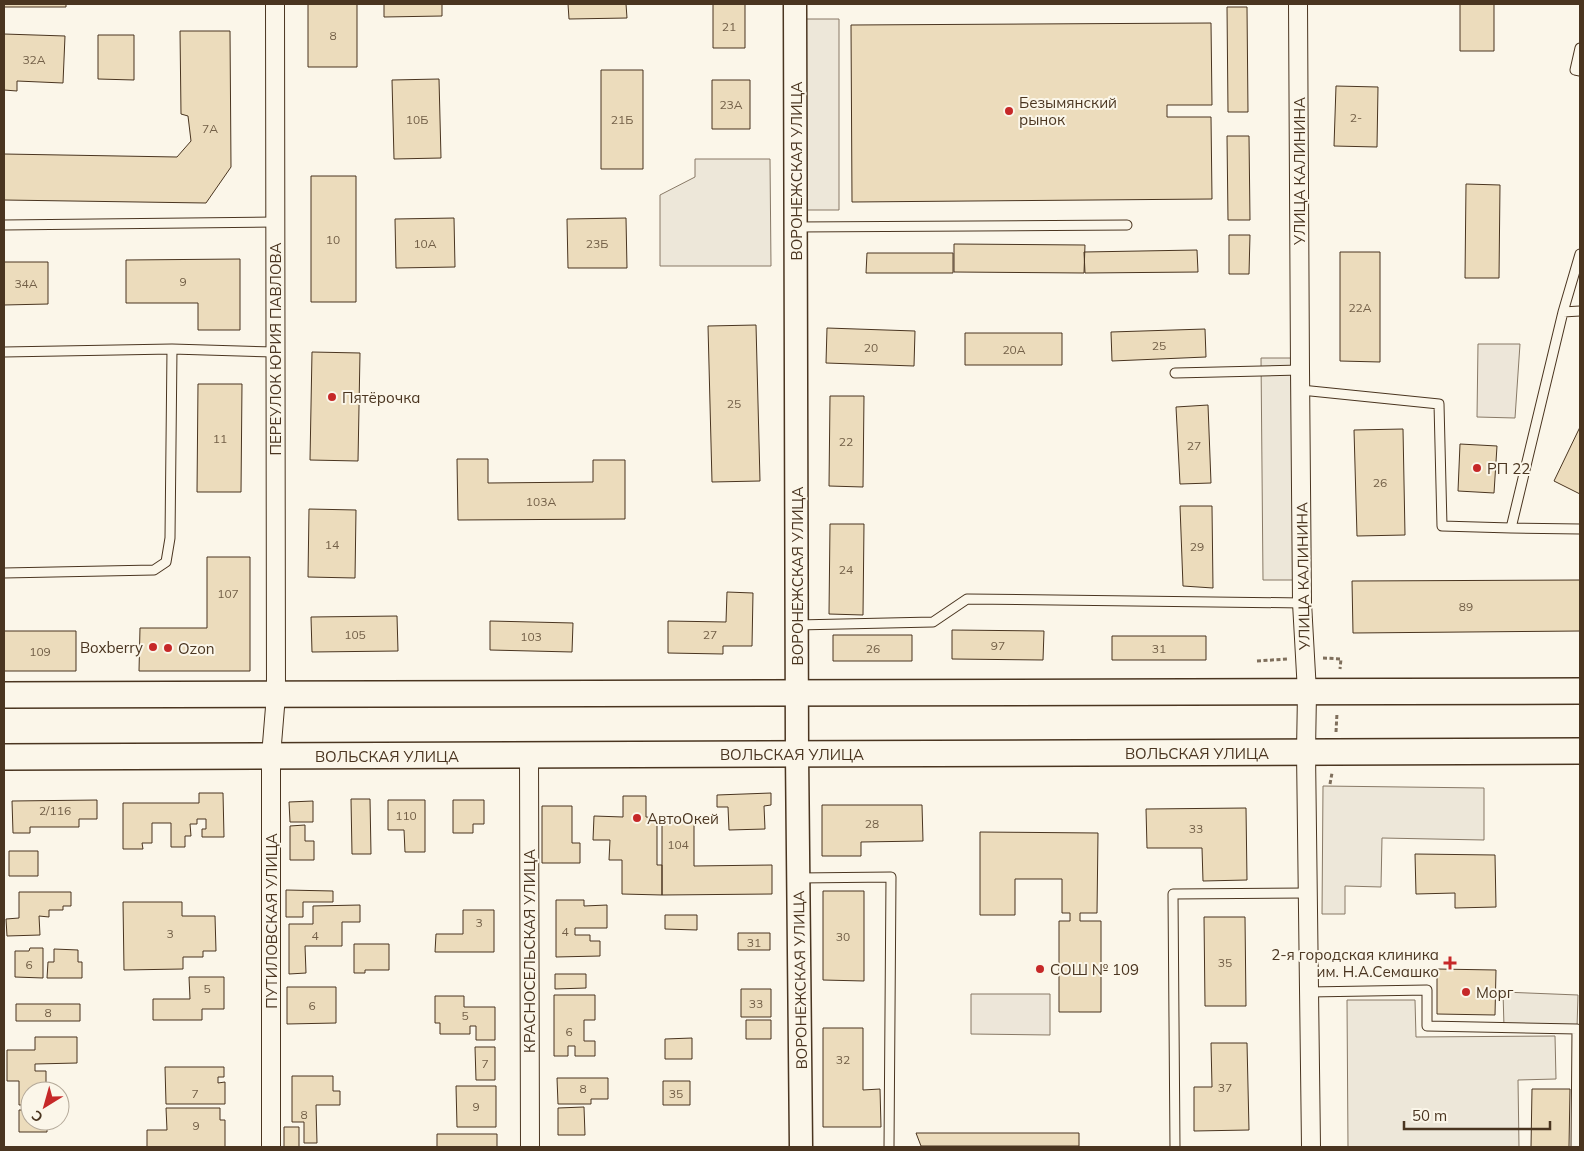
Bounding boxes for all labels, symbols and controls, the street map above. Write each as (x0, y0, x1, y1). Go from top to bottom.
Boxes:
house number: 21 (722, 19, 736, 34)
house number: 8 (329, 28, 337, 43)
house number: 32А (22, 52, 46, 67)
street label: ВОРОНЕЖСКАЯ УЛИЦА (787, 82, 806, 260)
place label: Безымянский рынок (1019, 93, 1117, 129)
house number: 23А (719, 97, 743, 112)
street label: УЛИЦА КАЛИНИНА (1290, 97, 1309, 246)
marker: Безымянский рынок (1003, 105, 1015, 117)
house number: 2- (1350, 110, 1362, 125)
house number: 10Б (406, 112, 428, 127)
house number: 21Б (611, 112, 633, 127)
house number: 7А (202, 121, 218, 136)
house number: 10 (326, 232, 340, 247)
house number: 10А (413, 236, 437, 251)
house number: 23Б (586, 236, 608, 251)
street label: ПЕРЕУЛОК ЮРИЯ ПАВЛОВА (266, 242, 285, 456)
house number: 9 (179, 274, 187, 289)
house number: 34А (14, 276, 38, 291)
house number: 22А (1348, 300, 1372, 315)
house number: 25 (1152, 338, 1166, 353)
house number: 20 (864, 340, 878, 355)
house number: 20А (1002, 342, 1026, 357)
place label: Пятёрочка (342, 388, 420, 407)
marker: Пятёрочка (326, 391, 338, 403)
house number: 25 (727, 396, 741, 411)
house number: 11 (213, 431, 227, 446)
house number: 22 (839, 434, 853, 449)
house number: 27 (1187, 438, 1201, 453)
place label: РП 22 (1487, 459, 1530, 478)
marker: РП 22 (1471, 462, 1483, 474)
house number: 26 (1373, 475, 1387, 490)
street label: ВОРОНЕЖСКАЯ УЛИЦА (788, 487, 807, 665)
house number: 103А (526, 494, 556, 509)
street label: УЛИЦА КАЛИНИНА (1292, 502, 1314, 651)
house number: 14 (325, 537, 339, 552)
house number: 29 (1190, 539, 1204, 554)
house number: 24 (839, 562, 853, 577)
house number: 107 (217, 586, 239, 601)
house number: 89 (1459, 599, 1473, 614)
house number: 105 (344, 627, 366, 642)
house number: 27 (703, 627, 717, 642)
house number: 103 (520, 629, 542, 644)
place label: Boxberry (80, 638, 143, 657)
house number: 97 (991, 638, 1005, 653)
place label: Ozon (178, 639, 215, 658)
marker: Boxberry (147, 641, 159, 653)
house number: 26 (866, 641, 880, 656)
house number: 31 (1152, 641, 1166, 656)
marker: Ozon (162, 642, 174, 654)
house number: 109 (29, 644, 51, 659)
street label: ВОЛЬСКАЯ УЛИЦА (1125, 744, 1269, 763)
street label: ВОЛЬСКАЯ УЛИЦА (720, 745, 864, 764)
street label: ВОЛЬСКАЯ УЛИЦА (315, 747, 459, 766)
house number: 2/116 (39, 803, 71, 818)
house number: 110 (395, 808, 417, 823)
place label: АвтоОкей (647, 809, 719, 828)
marker: АвтоОкей (631, 812, 643, 824)
house number: 28 (865, 816, 879, 831)
house number: 33 (1189, 821, 1203, 836)
street label: ПУТИЛОВСКАЯ УЛИЦА (262, 833, 281, 1009)
house number: 104 (667, 837, 689, 852)
street label: КРАСНОСЕЛЬСКАЯ УЛИЦА (520, 849, 539, 1053)
street label: ВОРОНЕЖСКАЯ УЛИЦА (789, 890, 811, 1070)
house number: 3 (475, 915, 483, 930)
house number: 4 (561, 924, 569, 939)
house number: 3 (166, 926, 174, 941)
house number: 4 (311, 928, 319, 943)
house number: 30 (836, 929, 850, 944)
house number: 31 (747, 935, 761, 950)
place label: 2-я городская клиника им. Н.А.Семашко (1271, 945, 1439, 981)
house number: 35 (1218, 955, 1232, 970)
marker: 2-я городская клиника им. Н.А.Семашко (1443, 956, 1457, 970)
house number: 6 (25, 957, 33, 972)
place label: СОШ № 109 (1050, 960, 1139, 979)
marker: СОШ № 109 (1034, 963, 1046, 975)
house number: 5 (203, 981, 211, 996)
place label: Морг (1476, 983, 1514, 1002)
marker: Морг (1460, 986, 1472, 998)
house number: 33 (749, 996, 763, 1011)
house number: 6 (308, 998, 316, 1013)
house number: 8 (44, 1005, 52, 1020)
house number: 5 (461, 1008, 469, 1023)
house number: 6 (565, 1024, 573, 1039)
house number: 32 (836, 1052, 850, 1067)
house number: 7 (481, 1056, 489, 1071)
house number: 37 (1218, 1080, 1232, 1095)
north arrow (20, 1081, 70, 1131)
house number: 8 (579, 1081, 587, 1096)
house number: 7 (191, 1086, 199, 1101)
house number: 35 (669, 1086, 683, 1101)
scale bar (1404, 1098, 1550, 1130)
house number: 9 (472, 1099, 480, 1114)
text: С (28, 1106, 46, 1126)
text: 50 m (1412, 1106, 1447, 1125)
house number: 8 (300, 1107, 308, 1122)
house number: 9 (192, 1118, 200, 1133)

